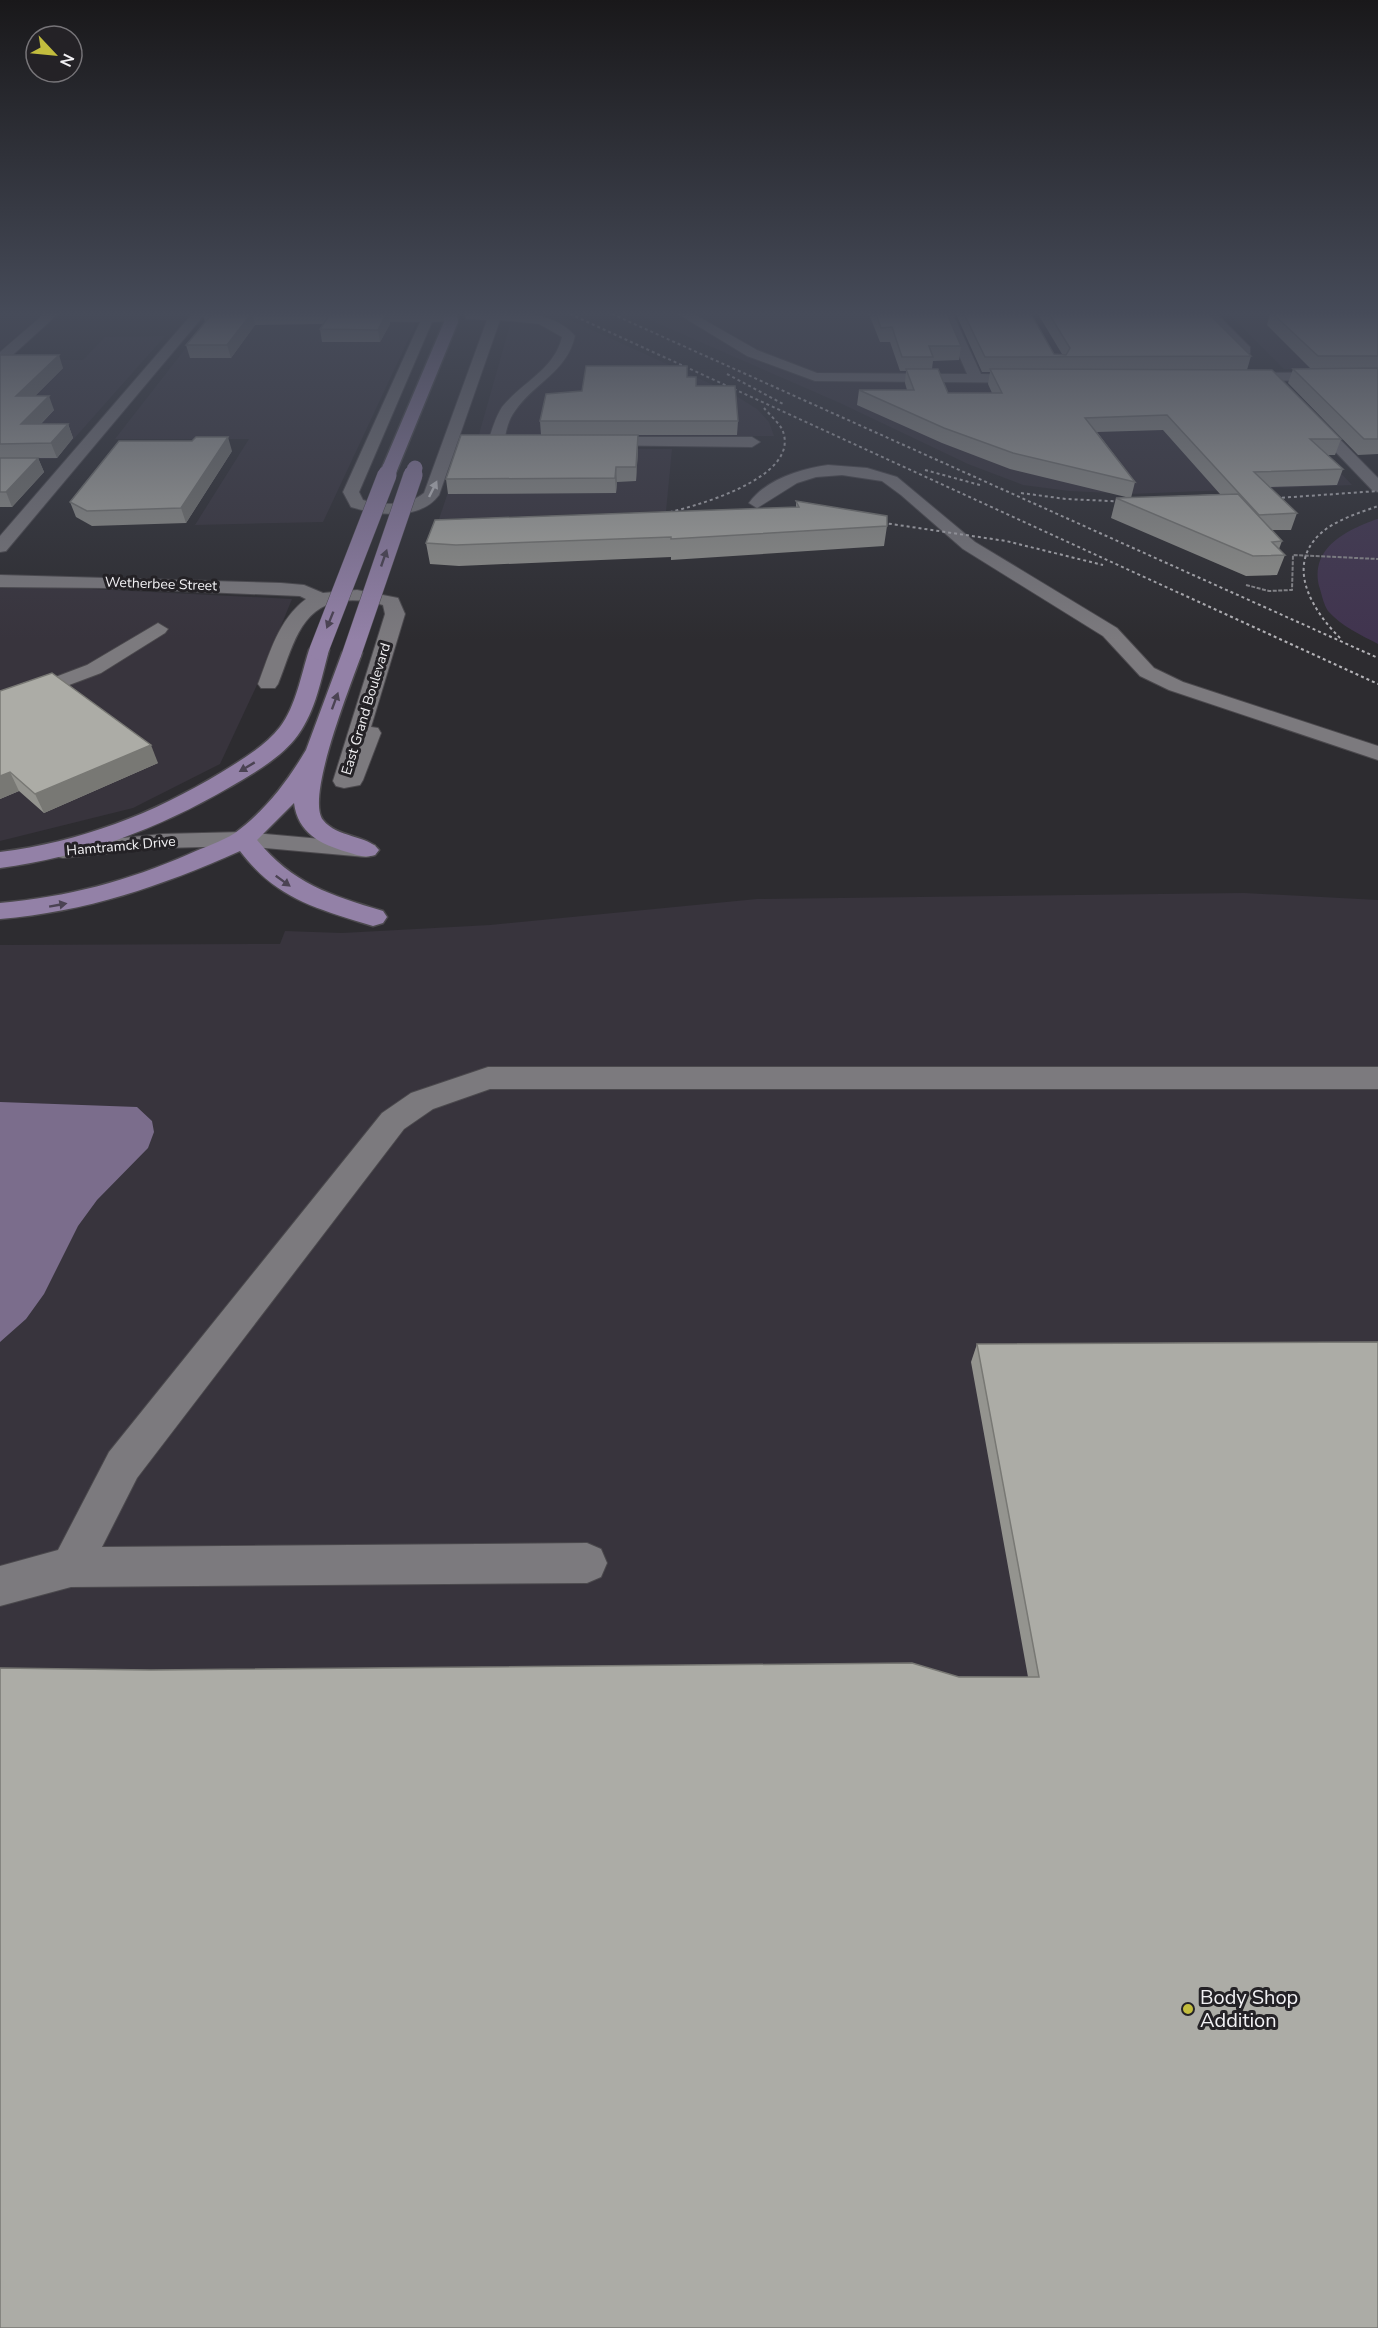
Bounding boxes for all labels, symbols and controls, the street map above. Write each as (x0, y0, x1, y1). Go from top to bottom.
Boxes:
north arrow (24, 24, 84, 84)
text: N (54, 50, 79, 70)
one-way arrow (429, 481, 438, 498)
one-way arrow (380, 549, 390, 567)
street label: Wetherbee Street (105, 573, 217, 595)
one-way arrow (325, 612, 335, 630)
street label: East Grand Boulevard (337, 641, 395, 777)
one-way arrow (330, 692, 340, 710)
one-way arrow (239, 761, 255, 772)
street label: Hamtramck Drive (66, 832, 176, 860)
one-way arrow (275, 875, 291, 887)
one-way arrow (49, 900, 68, 909)
place label: Body Shop Addition (1200, 1984, 1298, 2034)
marker: Body Shop Addition (1181, 2002, 1195, 2016)

